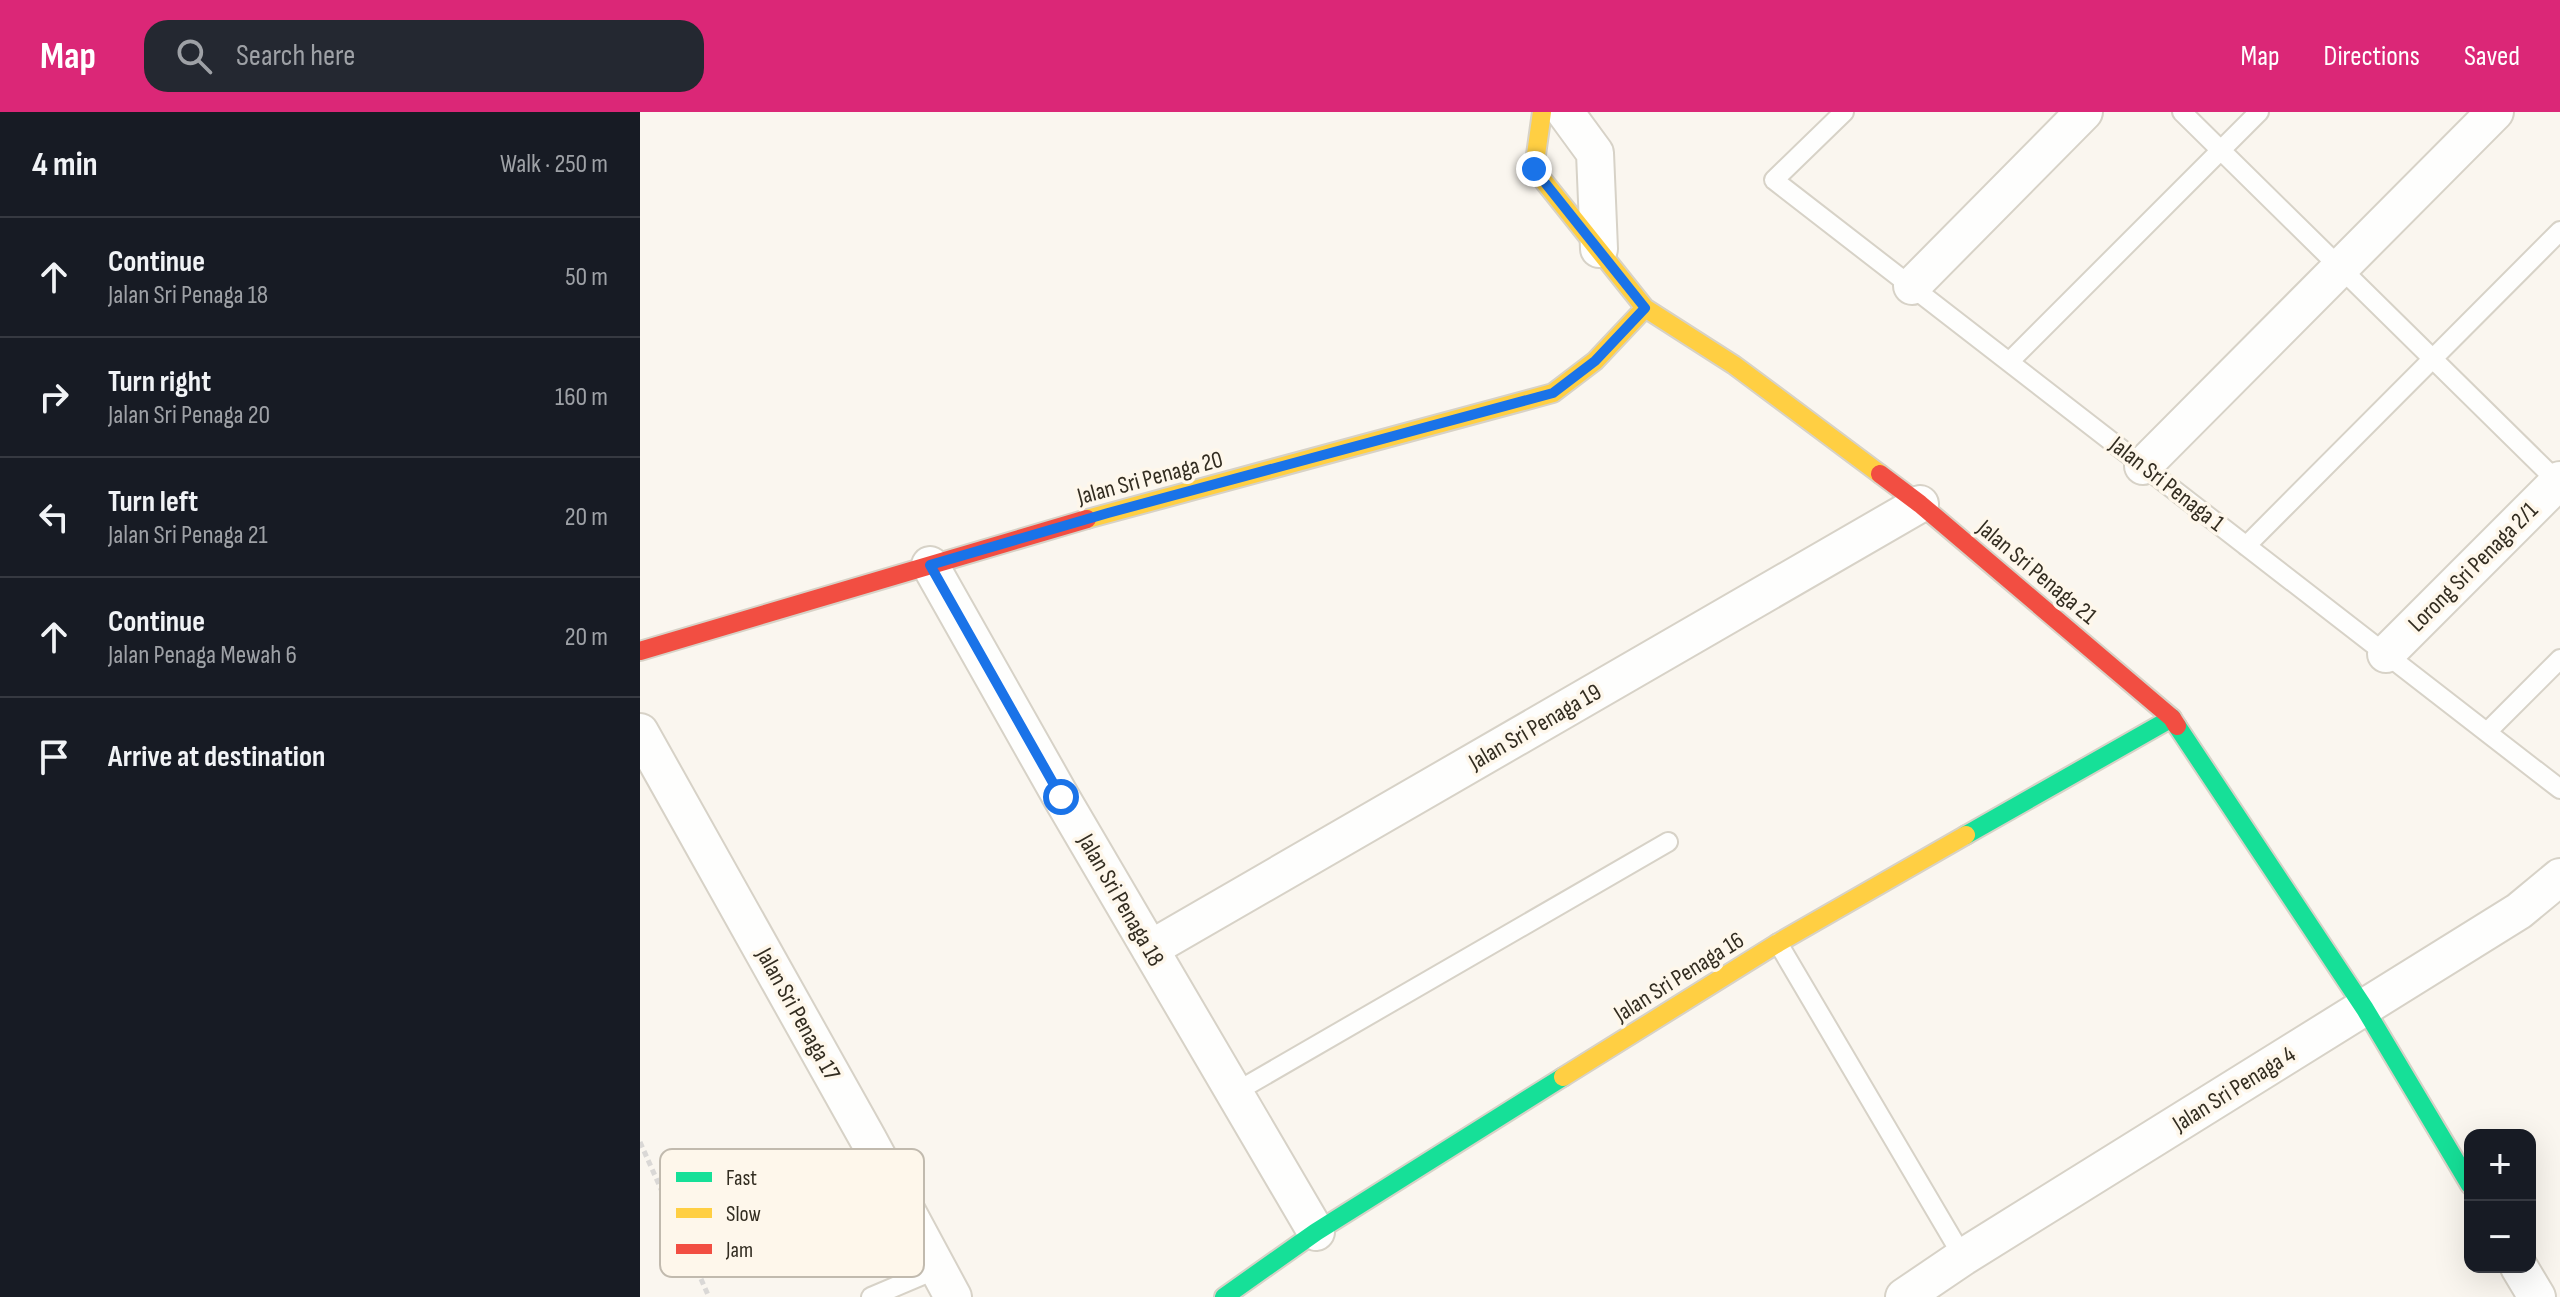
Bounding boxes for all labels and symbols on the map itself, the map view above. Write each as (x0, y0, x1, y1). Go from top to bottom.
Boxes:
route end (1516, 151, 1552, 187)
street label: Jalan Sri Penaga 1 (2103, 430, 2231, 538)
street label: Jalan Sri Penaga 20 (1073, 445, 1226, 512)
street label: Lorong Sri Penaga 2/1 (2402, 496, 2544, 638)
street label: Jalan Sri Penaga 21 (1970, 513, 2103, 631)
street label: Jalan Sri Penaga 19 (1463, 677, 1606, 777)
route start (1043, 779, 1079, 815)
street label: Jalan Sri Penaga 18 (1071, 828, 1171, 971)
street label: Jalan Sri Penaga 16 (1608, 926, 1749, 1029)
street label: Jalan Sri Penaga 17 (749, 942, 846, 1086)
street label: Jalan Sri Penaga 4 (2167, 1040, 2301, 1139)
legend (660, 1149, 924, 1277)
text: Fast (726, 1165, 757, 1192)
text: Slow (726, 1201, 761, 1228)
text: Jam (725, 1237, 753, 1264)

